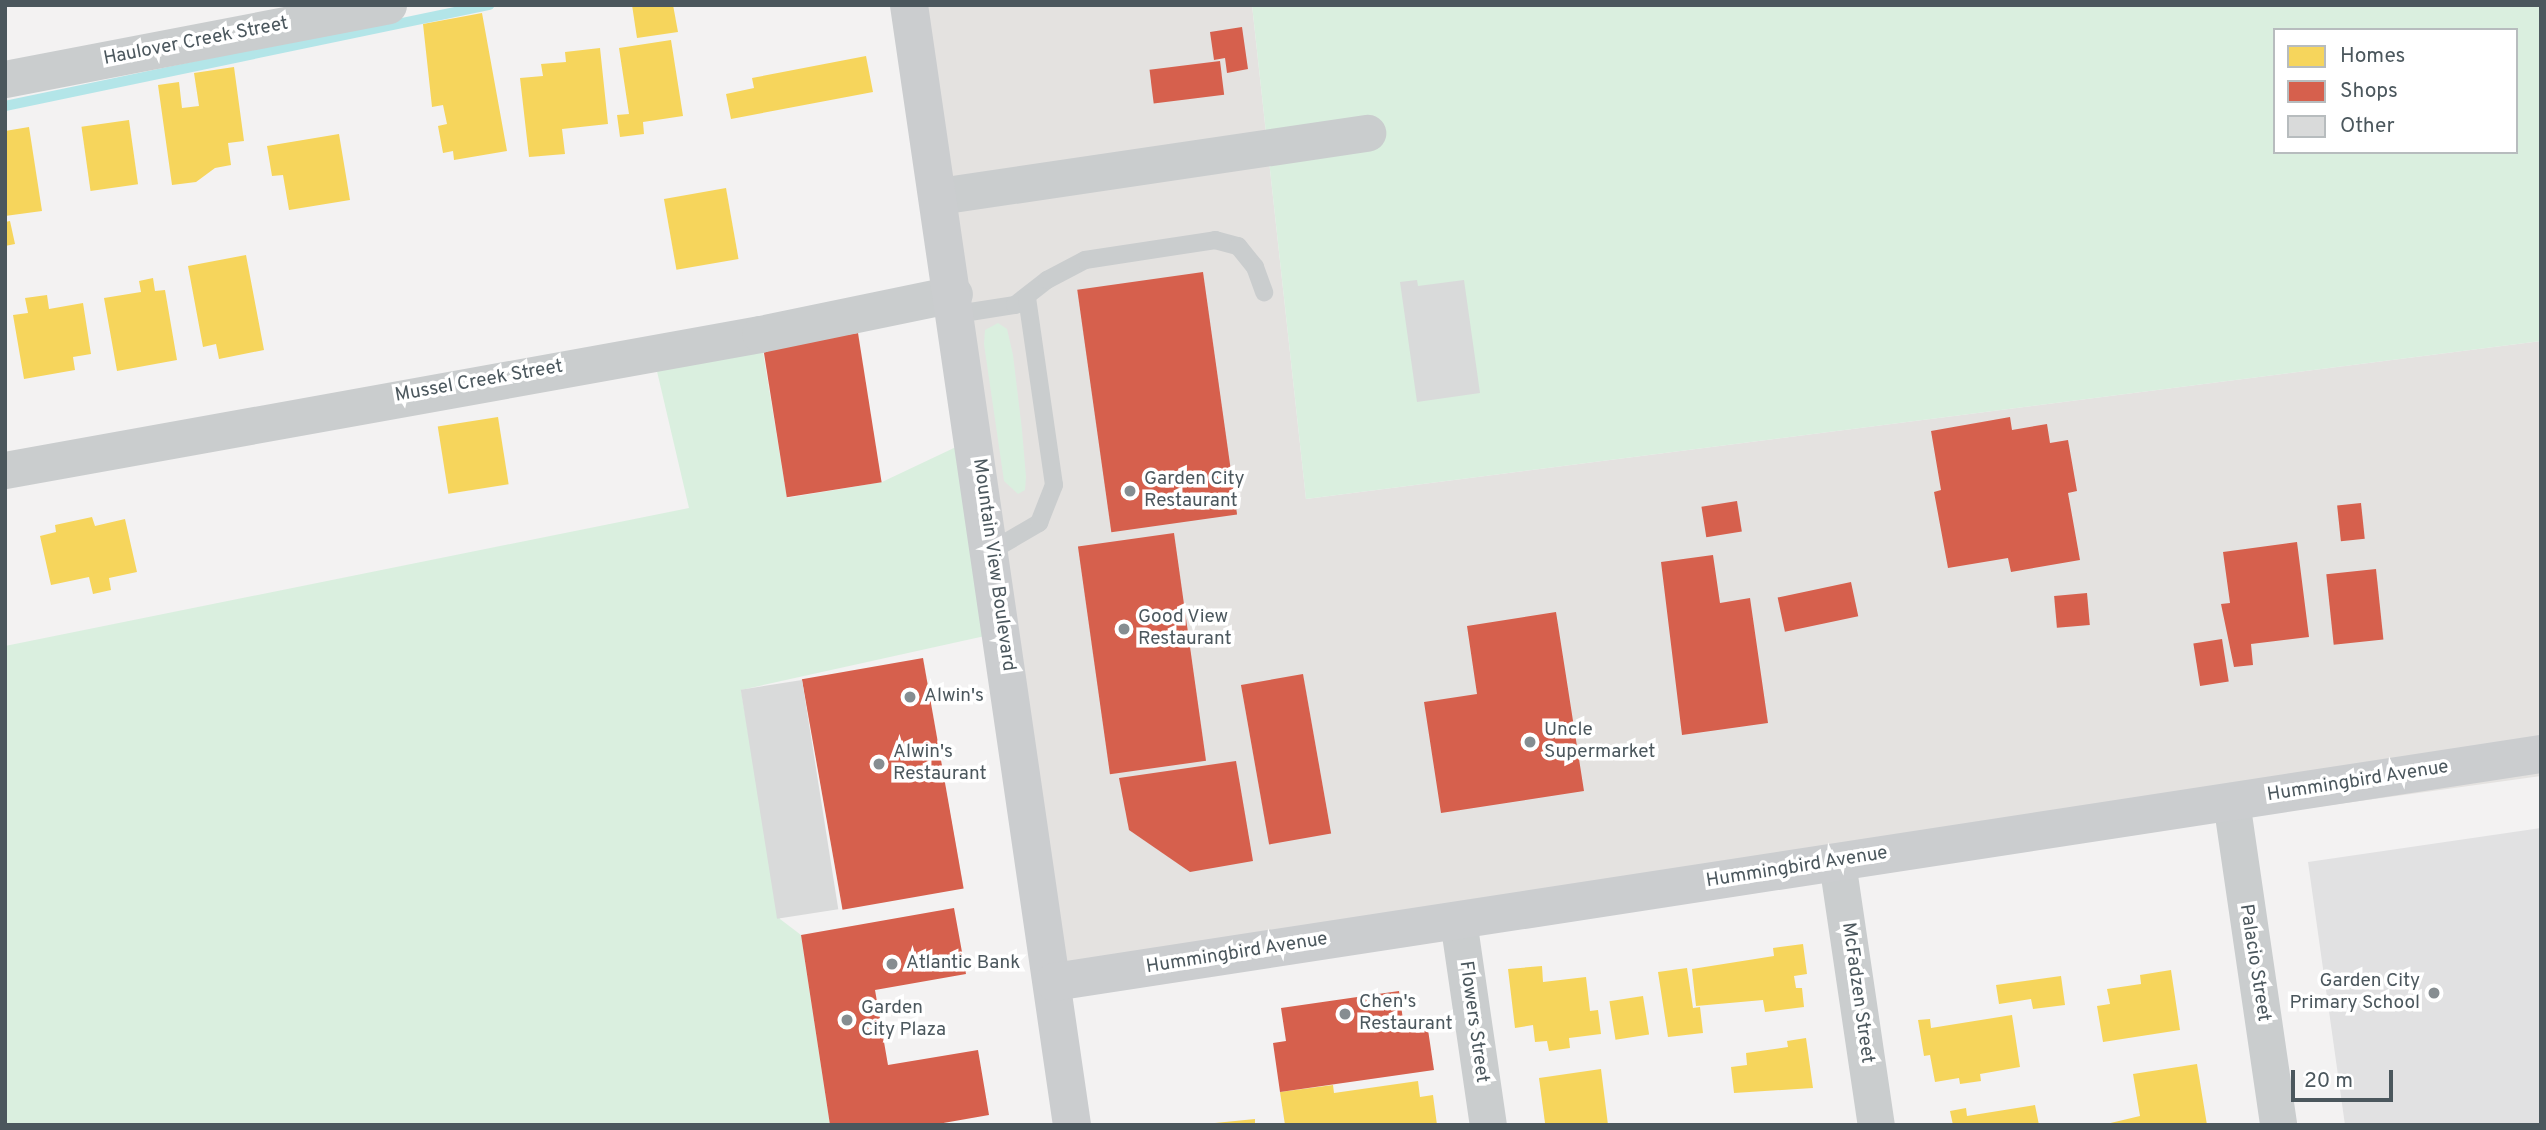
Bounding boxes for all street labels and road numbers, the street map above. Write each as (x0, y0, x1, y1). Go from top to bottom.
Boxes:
street label: Haulover Creek Street (102, 13, 290, 71)
street label: Mussel Creek Street (393, 356, 565, 408)
street label: Mountain View Boulevard (967, 457, 1019, 673)
street label: Hummingbird Avenue (2265, 756, 2451, 808)
street label: Hummingbird Avenue (1704, 842, 1890, 894)
street label: Palacio Street (2233, 903, 2275, 1023)
street label: McFadzen Street (1836, 921, 1878, 1065)
street label: Hummingbird Avenue (1144, 928, 1330, 980)
street label: Flowers Street (1453, 960, 1493, 1084)

